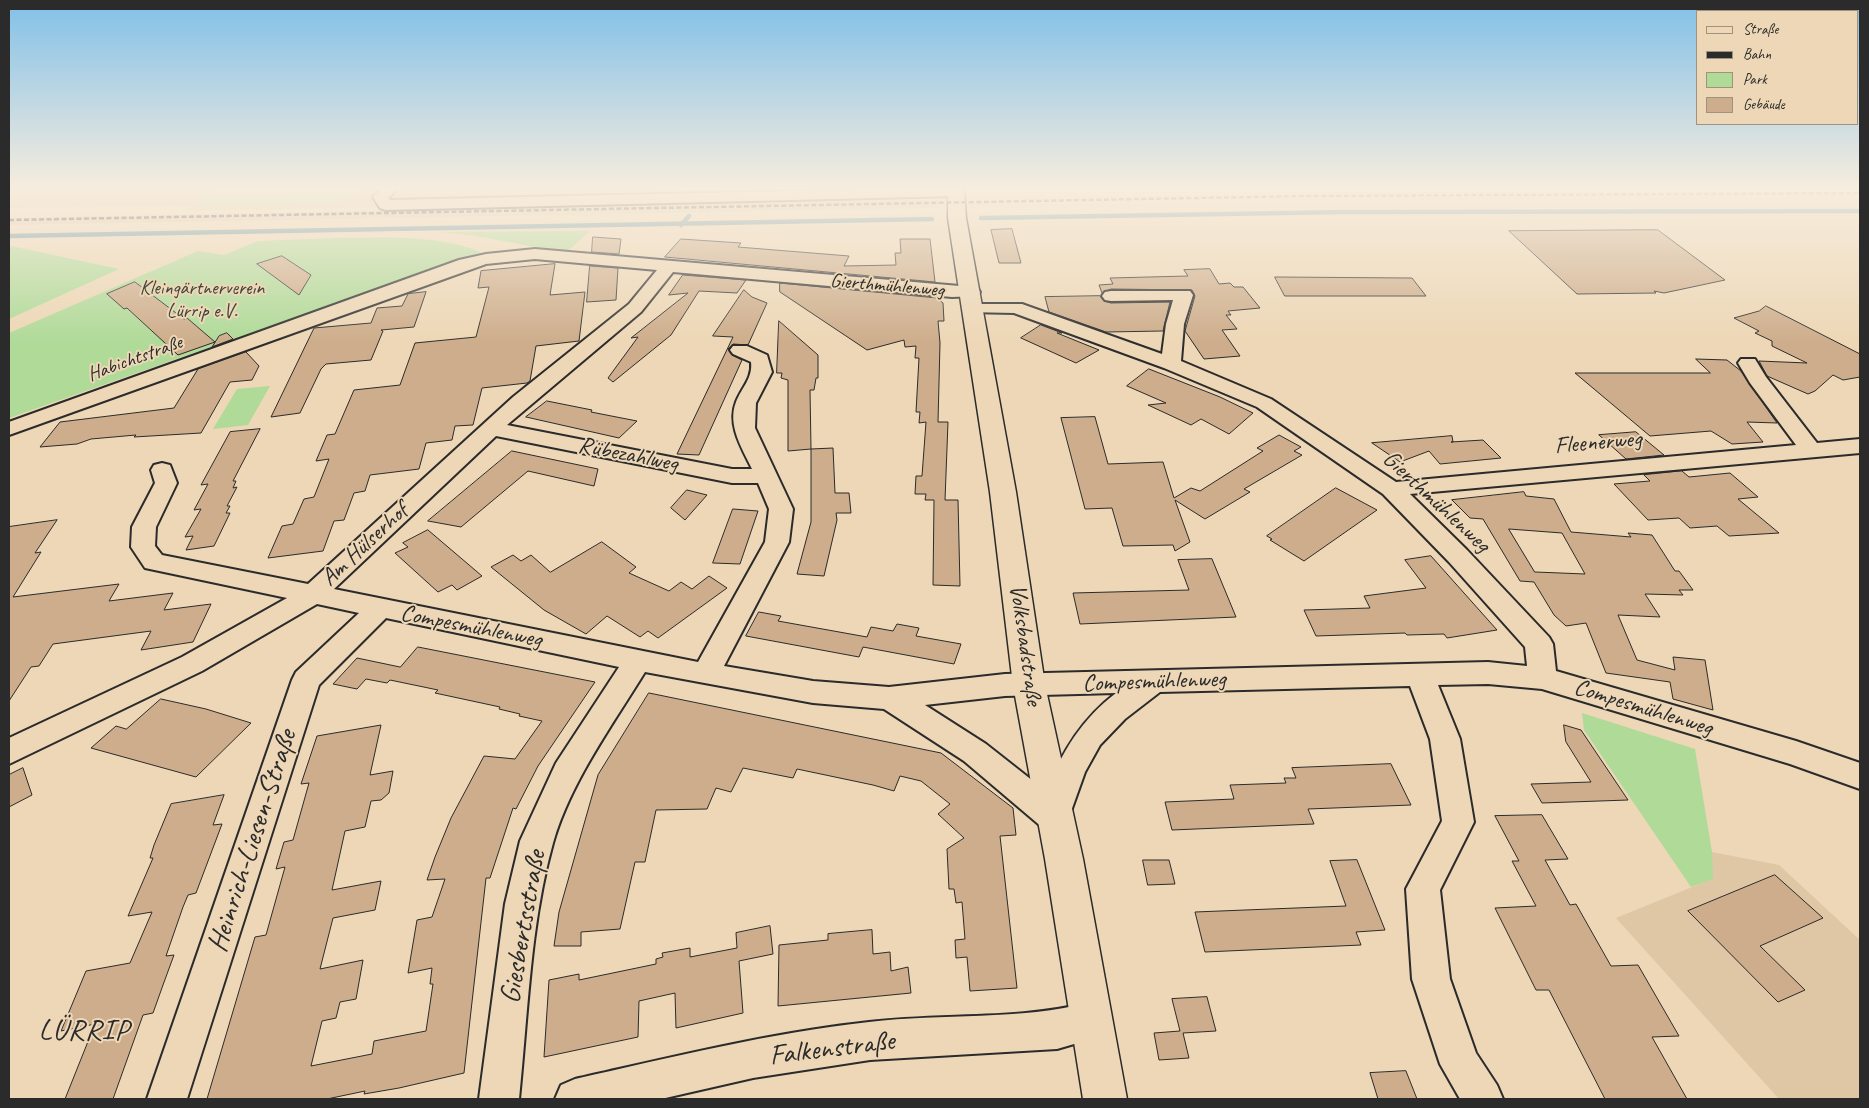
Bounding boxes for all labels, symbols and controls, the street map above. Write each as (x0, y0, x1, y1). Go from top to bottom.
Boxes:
legend (1696, 10, 1859, 125)
text: Straße (1743, 20, 1778, 39)
text: Bahn (1743, 45, 1771, 64)
text: Park (1743, 70, 1767, 89)
text: Gebäude (1743, 95, 1785, 114)
street label: Gierthmühlenweg (829, 269, 945, 303)
park label: Kleingärtnerverein Lürrip e.V. (140, 277, 264, 324)
street label: Habichtstraße (84, 331, 186, 387)
street label: Fleenerweg (1553, 425, 1643, 461)
street label: Rübezahlweg (576, 431, 680, 479)
street label: Gierthmühlenweg (1376, 445, 1496, 559)
street label: Am Hülserhof (315, 497, 415, 593)
street label: Volksbadstraße (1002, 583, 1048, 707)
street label: Compesmühlenweg (398, 599, 544, 655)
street label: Compesmühlenweg (1082, 665, 1226, 699)
street label: Compesmühlenweg (1570, 673, 1716, 743)
street label: Heinrich-Liesen-Straße (201, 726, 305, 956)
street label: Giesbertsstraße (493, 848, 555, 1006)
district label: LÜRRIP (38, 1013, 130, 1049)
street label: Falkenstraße (767, 1024, 897, 1074)

